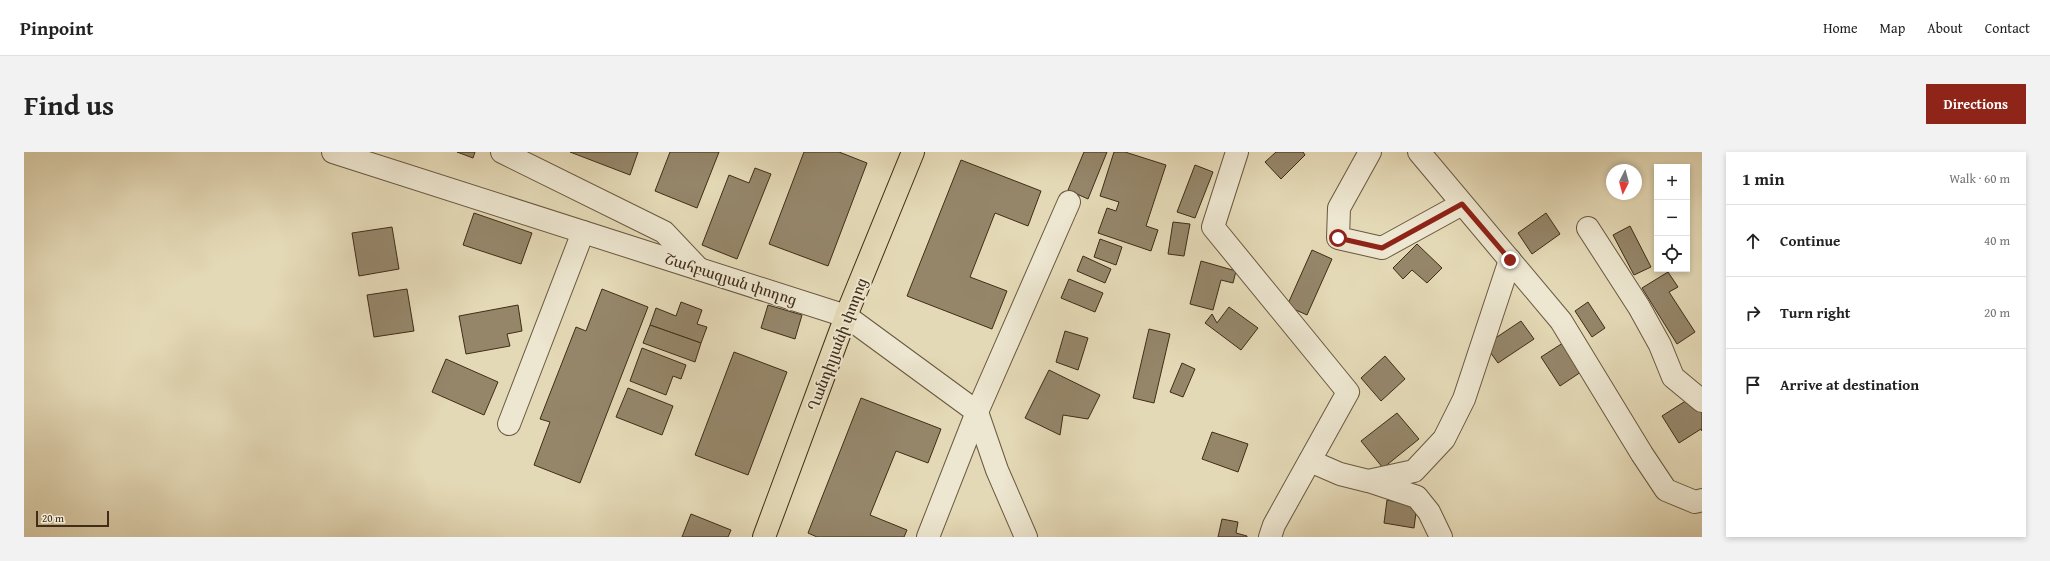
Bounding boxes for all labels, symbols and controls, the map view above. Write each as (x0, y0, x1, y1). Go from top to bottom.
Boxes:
text: Pinpoint (20, 14, 93, 42)
text: Home (1823, 18, 1858, 38)
text: Map (1880, 18, 1905, 38)
text: About (1927, 18, 1963, 38)
text: Contact (1985, 18, 2030, 38)
text: Find us (24, 84, 114, 125)
button: Directions (1926, 84, 2026, 124)
north arrow (1606, 164, 1642, 200)
map controls (1654, 164, 1690, 272)
button: + (1654, 164, 1690, 200)
text: 1 min (1742, 166, 1784, 191)
text: Walk · 60 m (1949, 169, 2010, 188)
button: − (1654, 200, 1690, 236)
route start (1329, 229, 1347, 247)
icon: ahead (1742, 230, 1764, 252)
text: Continue (1780, 230, 1841, 251)
text: 40 m (1984, 231, 2010, 250)
button: locate (1654, 236, 1690, 272)
street label: Շահբազյան փողոց (662, 248, 800, 310)
route end (1501, 251, 1519, 269)
street label: Ղանդիլյանի փողոց (802, 275, 872, 413)
icon: right (1742, 302, 1764, 324)
text: Turn right (1780, 302, 1851, 323)
text: 20 m (1984, 303, 2010, 322)
icon: arrive (1742, 374, 1764, 396)
text: Arrive at destination (1780, 374, 1919, 395)
scale bar (36, 509, 109, 528)
text: 20 m (42, 510, 64, 526)

